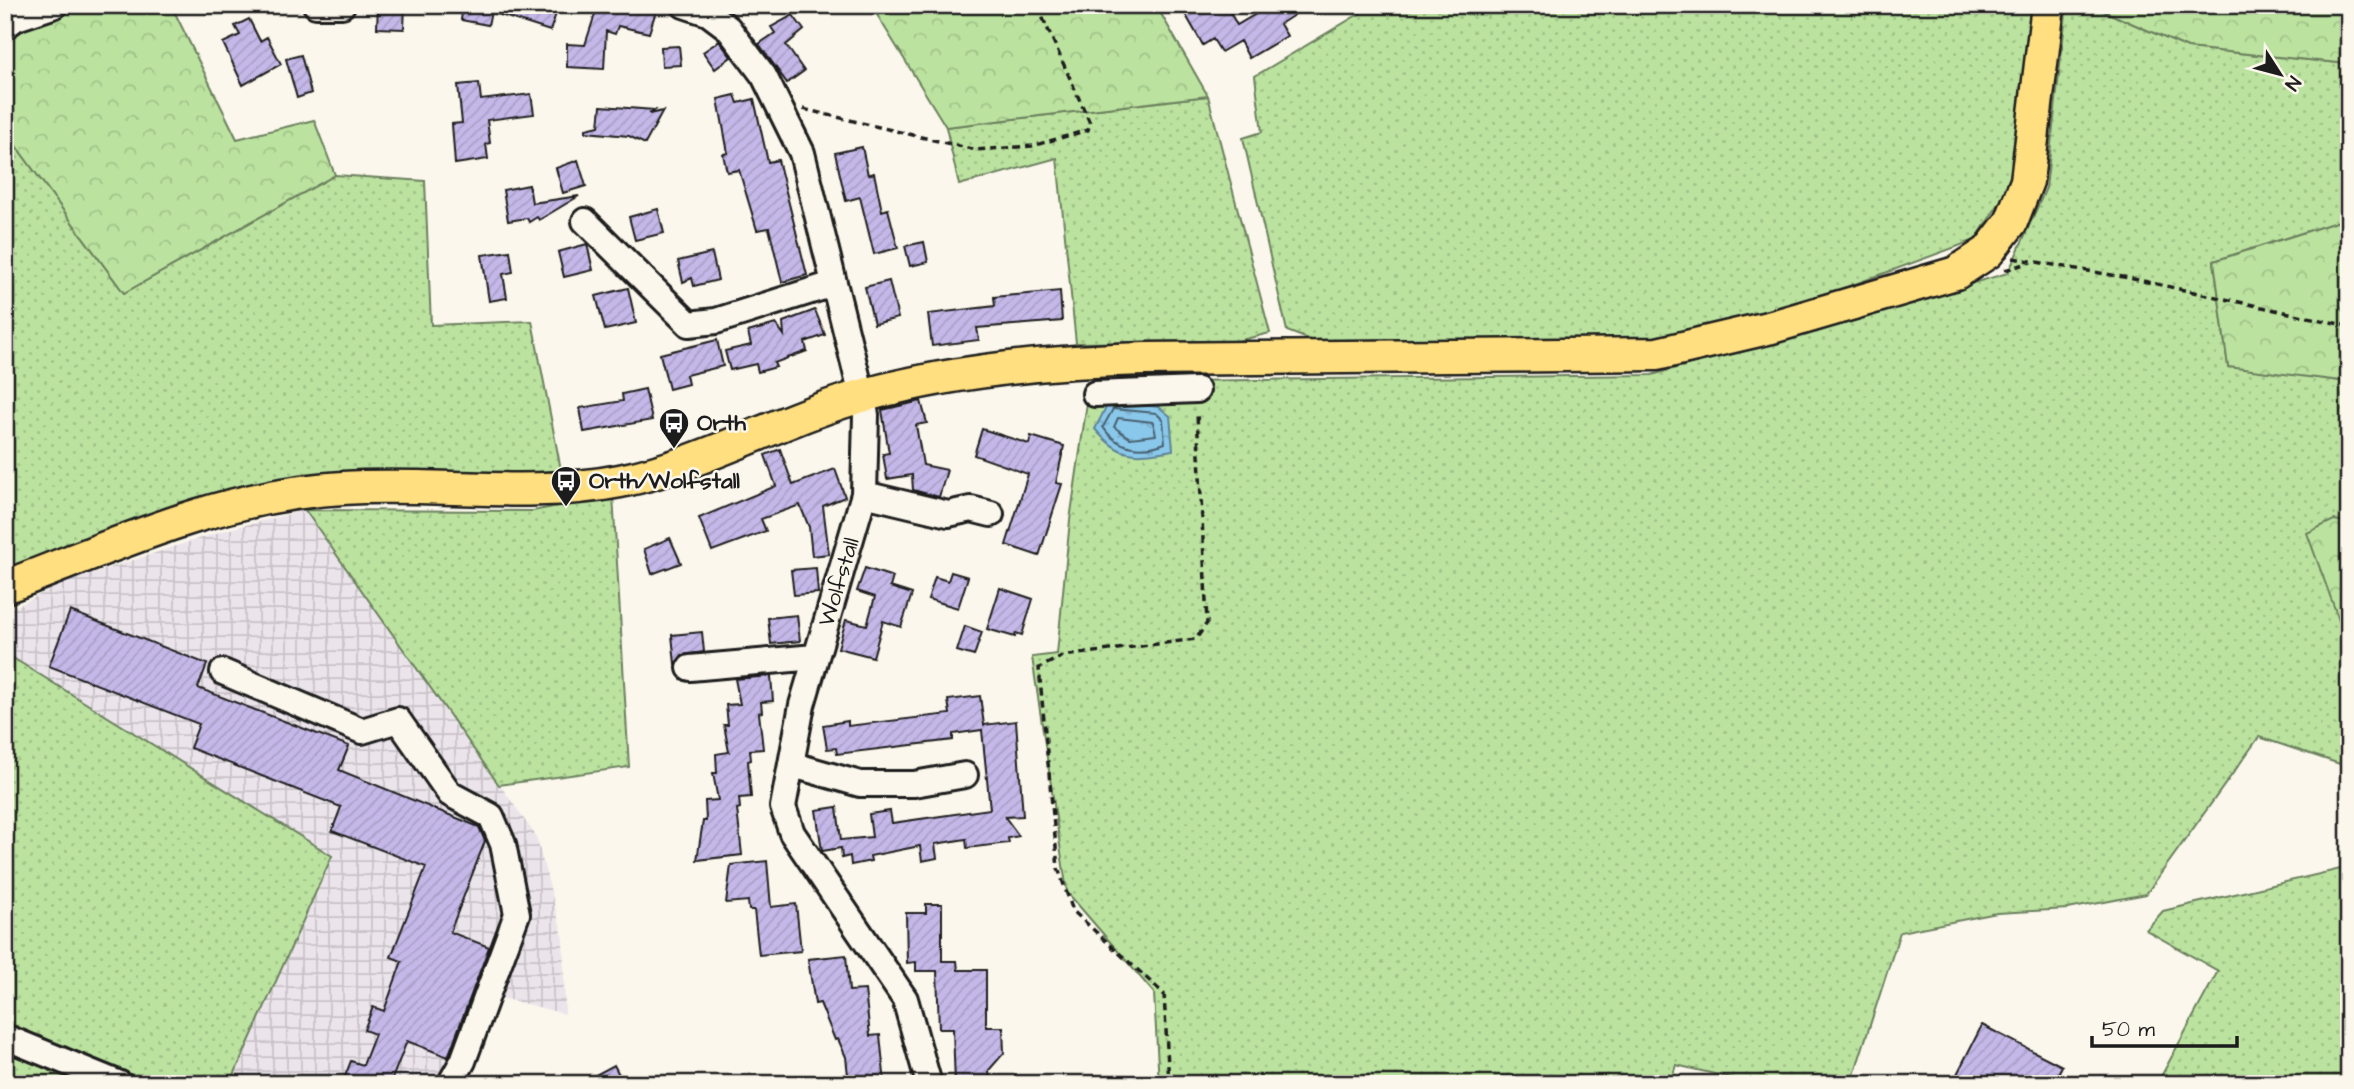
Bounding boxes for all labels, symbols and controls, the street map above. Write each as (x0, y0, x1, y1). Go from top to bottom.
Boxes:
north arrow (2246, 38, 2316, 108)
text: N (2278, 70, 2307, 96)
bus stop icon: Orth (657, 406, 691, 450)
place label: Orth (697, 407, 746, 439)
bus stop icon: Orth/Wolfstall (549, 464, 583, 508)
place label: Orth/Wolfstall (589, 465, 740, 497)
street label: Wolfstall (810, 534, 868, 630)
scale bar (2092, 1005, 2237, 1049)
text: 50 m (2102, 1015, 2156, 1044)

